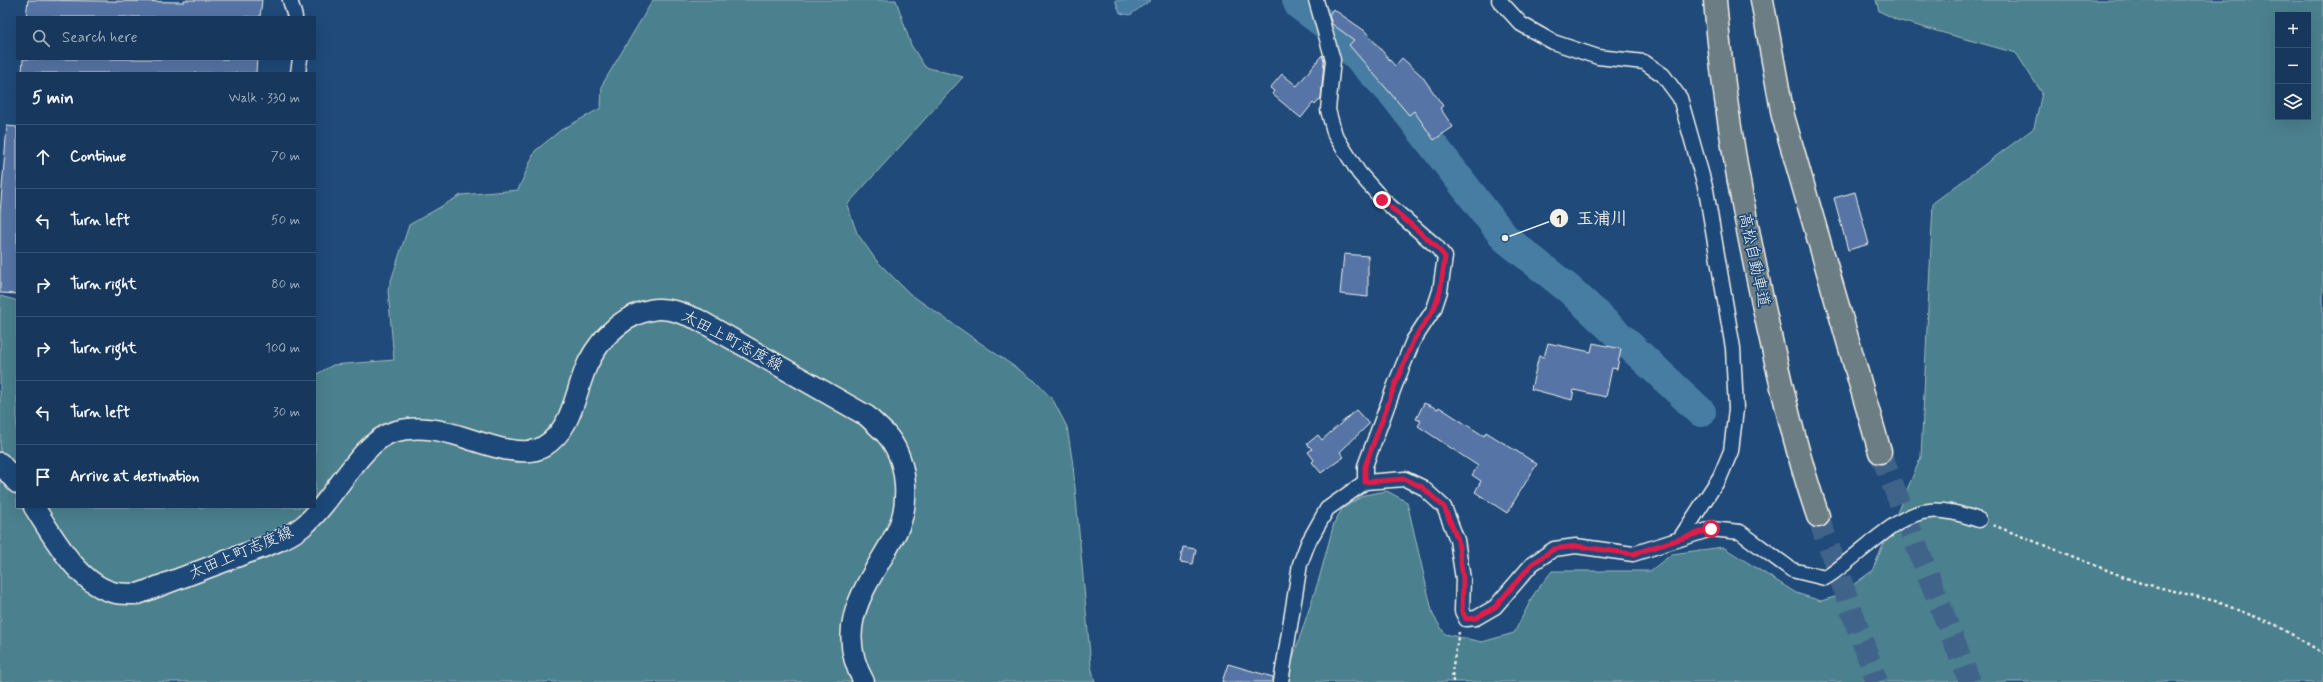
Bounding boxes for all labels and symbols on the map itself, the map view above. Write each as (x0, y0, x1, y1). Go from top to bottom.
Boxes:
route end (1373, 191, 1391, 209)
callout: 玉浦川 (1549, 204, 1636, 233)
text: 玉浦川 (1577, 208, 1628, 230)
street label: 高松自動車道 (1734, 211, 1774, 309)
text: 1 (1556, 212, 1562, 228)
street label: 太田上町志度線 (678, 305, 786, 377)
route start (1702, 520, 1720, 538)
street label: 太田上町志度線 (185, 521, 297, 585)

